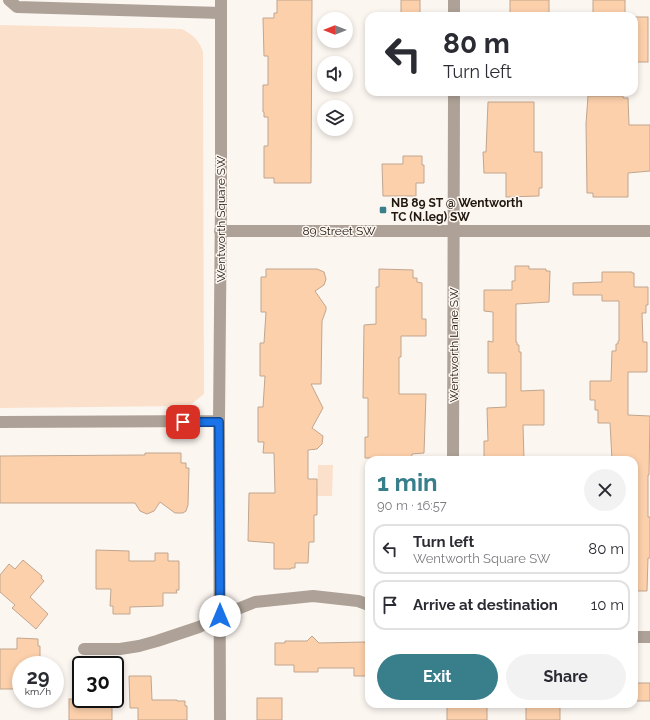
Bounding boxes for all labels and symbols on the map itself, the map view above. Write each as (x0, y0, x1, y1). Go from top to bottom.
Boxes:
north arrow (317, 12, 353, 48)
street label: Wentworth Square SW (214, 155, 228, 282)
place label: NB 89 ST @ Wentworth TC (N.leg) SW (391, 196, 523, 224)
marker: NB 89 ST @ Wentworth TC (N.leg) SW (378, 205, 388, 215)
street label: 89 Street SW (302, 224, 376, 238)
street label: Wentworth Lane SW (447, 287, 461, 403)
pin (166, 405, 200, 439)
position arrow (199, 595, 241, 637)
speed limit sign: 30 (72, 656, 124, 708)

